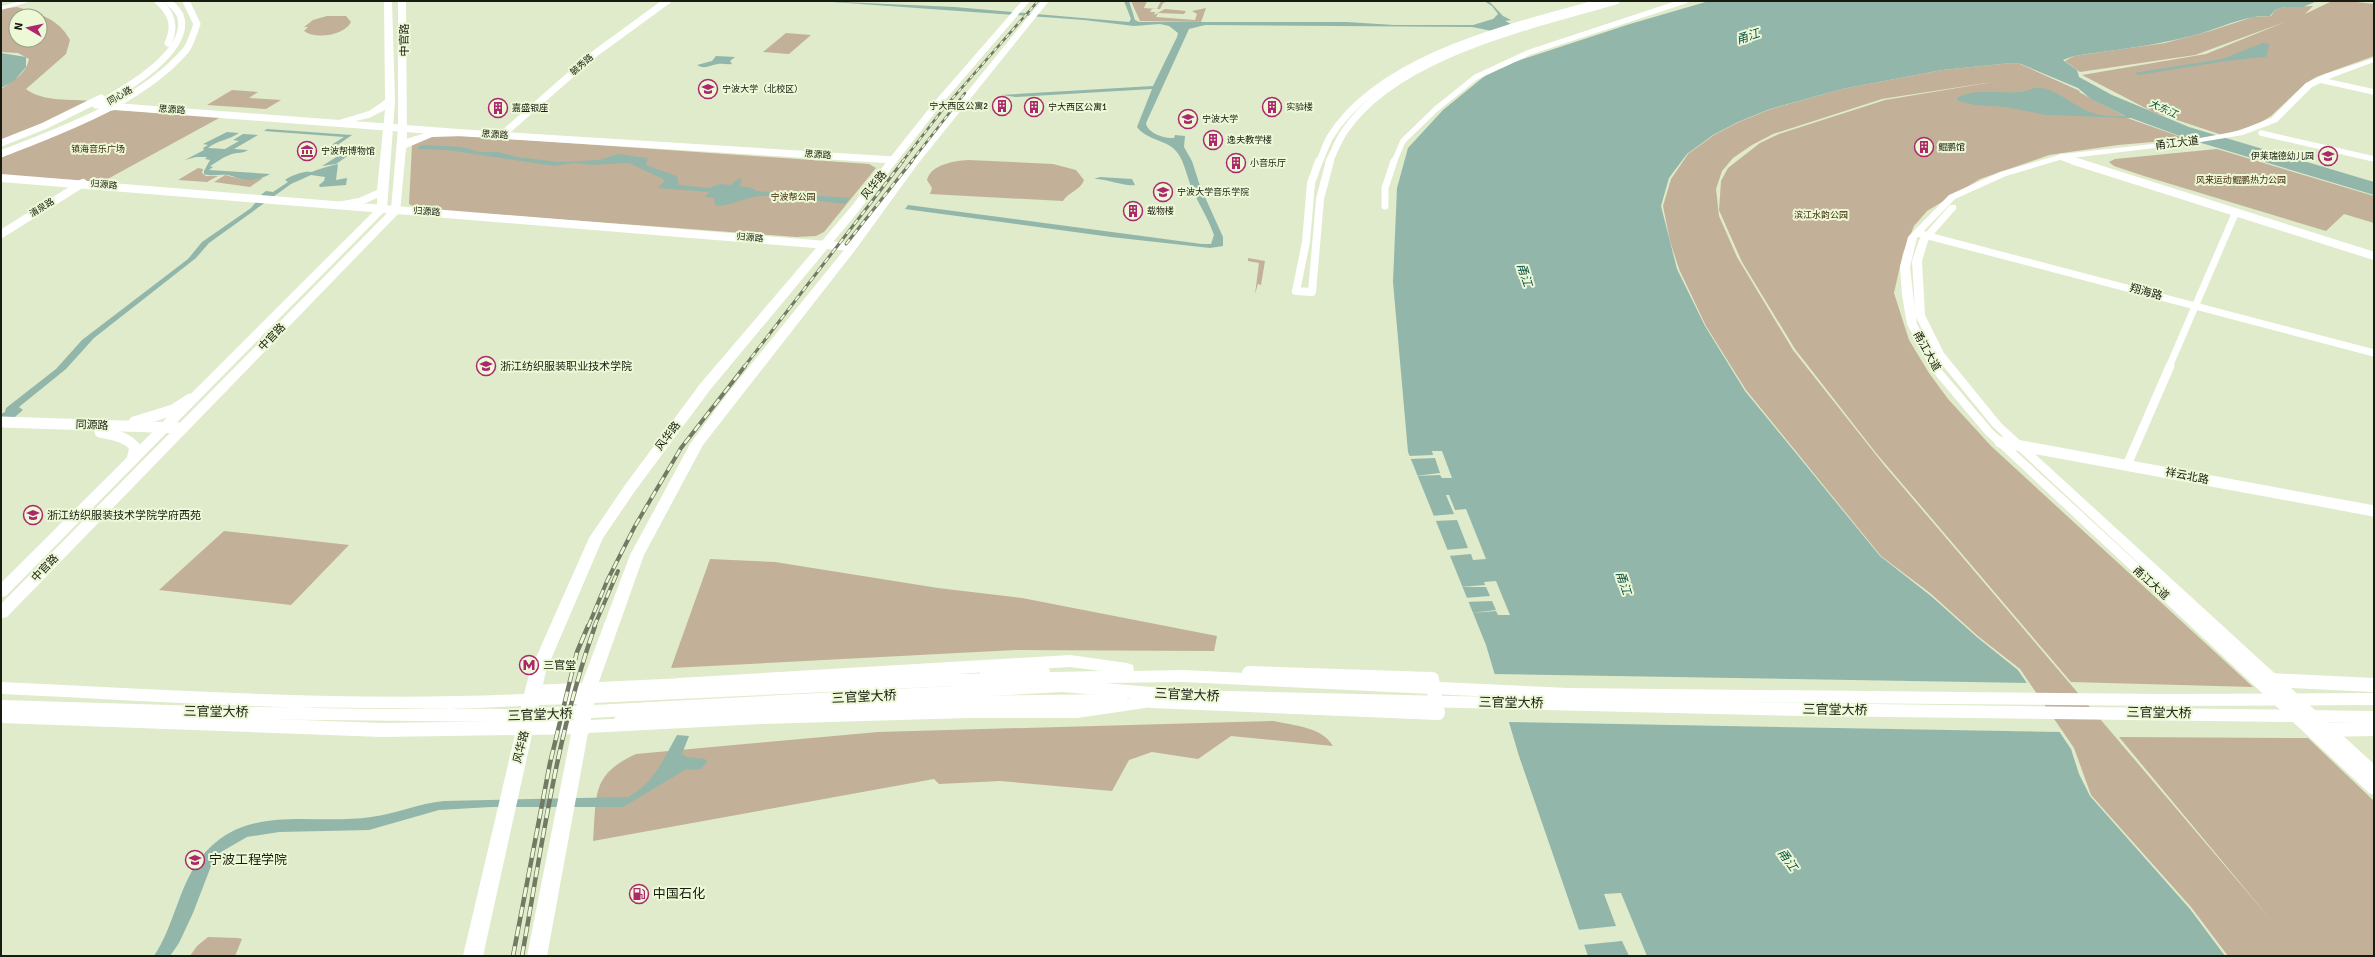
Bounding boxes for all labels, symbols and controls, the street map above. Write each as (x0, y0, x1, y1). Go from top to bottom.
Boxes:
north arrow (8, 8, 48, 48)
text: N (12, 22, 26, 31)
street label: 中官路 (398, 24, 411, 57)
water label: 甬江 (1734, 26, 1764, 48)
street label: 毓秀路 (568, 52, 596, 78)
school or university icon: 宁波大学（北校区） (697, 78, 719, 100)
place label: 宁波大学（北校区） (722, 83, 803, 95)
street label: 同心路 (106, 84, 134, 108)
building icon: 宁大西区公寓2 (991, 95, 1013, 117)
building icon: 宁大西区公寓1 (1023, 96, 1045, 118)
building icon: 实验楼 (1261, 96, 1283, 118)
building icon: 嘉盛银座 (487, 97, 509, 119)
water label: 大东江 (2147, 97, 2180, 121)
place label: 宁大西区公寓2 (929, 101, 988, 112)
place label: 嘉盛银座 (512, 102, 548, 114)
place label: 宁大西区公寓1 (1048, 102, 1107, 113)
place label: 实验楼 (1286, 102, 1313, 113)
street label: 思源路 (158, 104, 186, 116)
school or university icon: 宁波大学 (1177, 108, 1199, 130)
place label: 宁波大学 (1202, 114, 1238, 125)
street label: 思源路 (481, 129, 509, 141)
building icon: 逸夫教学楼 (1202, 129, 1224, 151)
street label: 甬江大道 (2154, 134, 2200, 152)
place label: 逸夫教学楼 (1227, 135, 1272, 146)
building icon: 鲲鹏馆 (1913, 136, 1935, 158)
museum icon: 宁波帮博物馆 (296, 140, 318, 162)
place label: 鲲鹏馆 (1938, 142, 1965, 153)
park label: 镇海音乐广场 (71, 144, 125, 155)
school or university icon: 伊莱瑞德幼儿园 (2317, 145, 2339, 167)
place label: 宁波帮博物馆 (321, 146, 375, 157)
street label: 思源路 (804, 149, 832, 161)
place label: 伊莱瑞德幼儿园 (2250, 150, 2314, 162)
building icon: 小音乐厅 (1225, 152, 1247, 174)
place label: 小音乐厅 (1250, 158, 1286, 169)
street label: 风华路 (859, 168, 889, 202)
park label: 风来运动鲲鹏热力公园 (2196, 174, 2286, 186)
street label: 归源路 (90, 178, 118, 192)
school or university icon: 宁波大学音乐学院 (1152, 181, 1174, 203)
place label: 宁波大学音乐学院 (1177, 187, 1249, 198)
park label: 宁波帮公园 (770, 192, 816, 203)
street label: 清泉路 (28, 196, 56, 220)
building icon: 载物楼 (1122, 200, 1144, 222)
street label: 归源路 (413, 206, 441, 218)
place label: 载物楼 (1147, 206, 1174, 217)
park label: 滨江水韵公园 (1794, 210, 1848, 221)
street label: 归源路 (736, 231, 764, 245)
water label: 甬江 (1513, 261, 1535, 291)
street label: 翔海路 (2128, 281, 2164, 303)
street label: 中官路 (256, 321, 288, 353)
street label: 甬江大道 (1911, 329, 1943, 373)
school or university icon: 浙江纺织服装职业技术学院 (475, 355, 497, 377)
place label: 浙江纺织服装职业技术学院 (500, 360, 632, 373)
street label: 同源路 (75, 418, 109, 432)
street label: 风华路 (653, 419, 683, 453)
street label: 祥云北路 (2164, 465, 2210, 487)
school or university icon: 浙江纺织服装技术学院学府西苑 (22, 504, 44, 526)
place label: 浙江纺织服装技术学院学府西苑 (47, 509, 201, 522)
street label: 中官路 (29, 552, 61, 584)
street label: 甬江大道 (2130, 563, 2172, 603)
water label: 甬江 (1612, 569, 1634, 599)
metro station icon: 三官堂 (518, 654, 540, 676)
place label: 三官堂 (543, 659, 576, 672)
street label: 三官堂大桥 (1154, 685, 1220, 705)
street label: 三官堂大桥 (831, 687, 897, 707)
street label: 三官堂大桥 (1478, 694, 1544, 712)
street label: 三官堂大桥 (1802, 701, 1868, 719)
street label: 三官堂大桥 (183, 703, 249, 721)
street label: 三官堂大桥 (2126, 704, 2192, 722)
street label: 三官堂大桥 (507, 706, 573, 724)
street label: 风华路 (511, 729, 531, 765)
water label: 甬江 (1774, 846, 1801, 876)
school or university icon: 宁波工程学院 (184, 849, 206, 871)
place label: 宁波工程学院 (209, 852, 287, 868)
fuel station icon: 中国石化 (628, 883, 650, 905)
place label: 中国石化 (653, 886, 705, 902)

